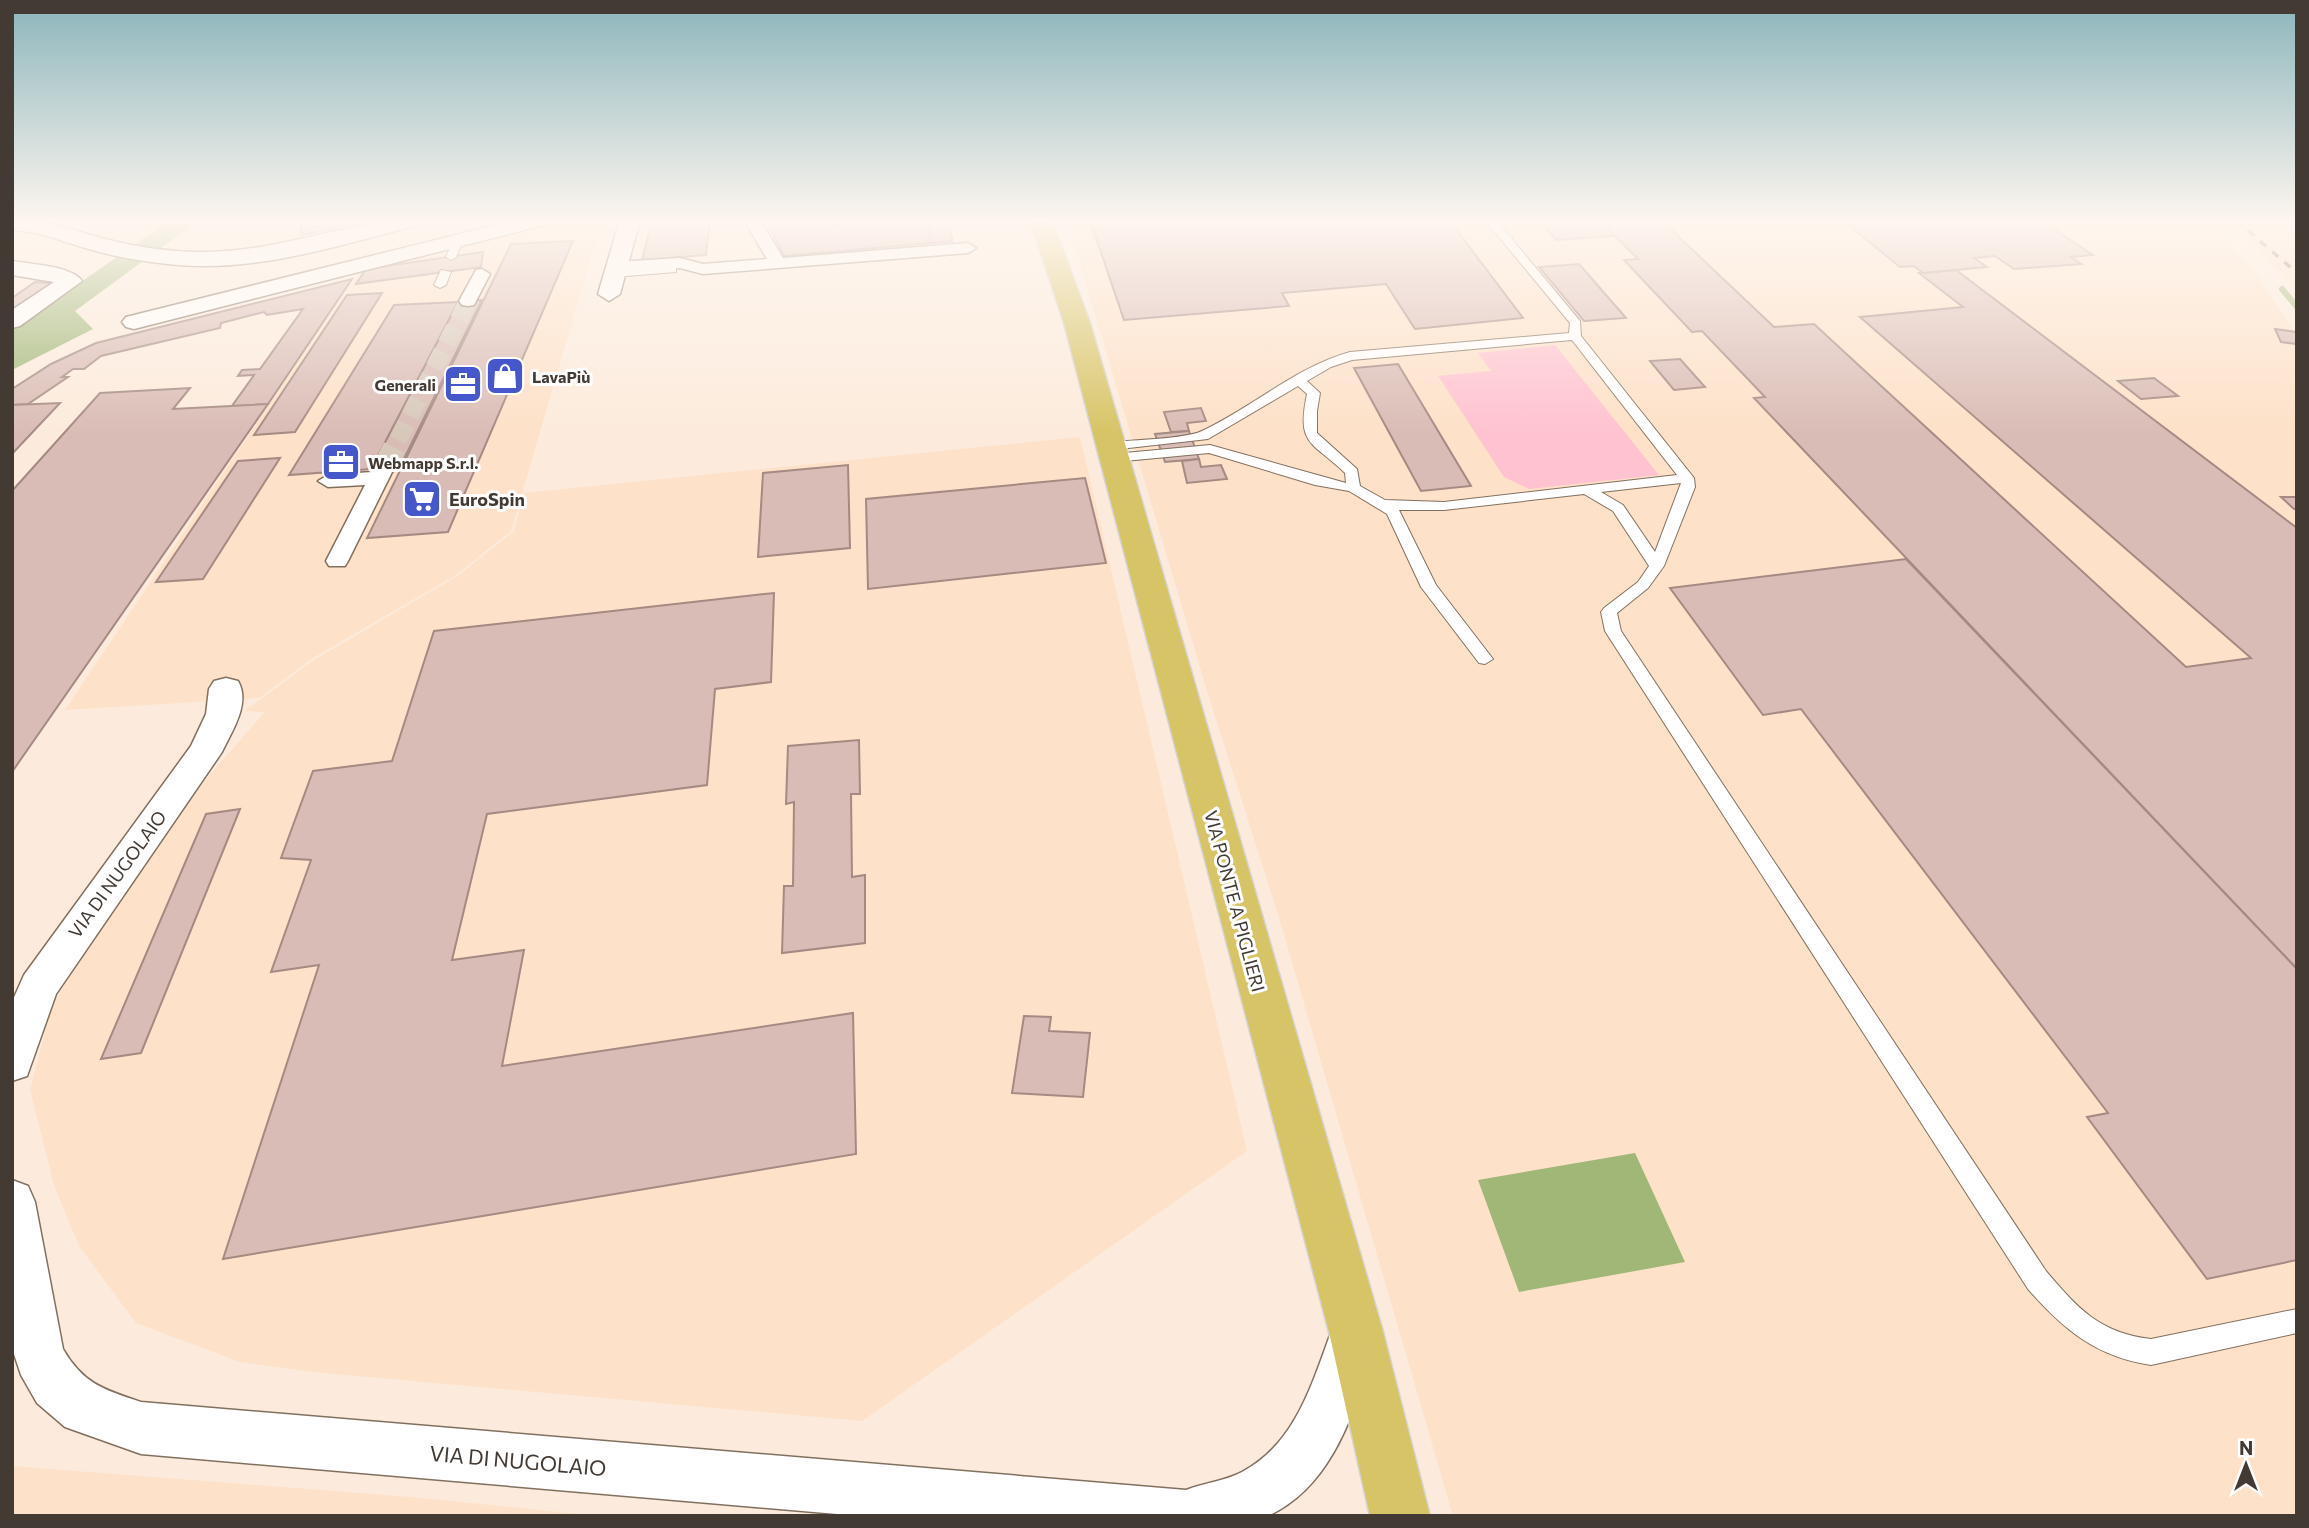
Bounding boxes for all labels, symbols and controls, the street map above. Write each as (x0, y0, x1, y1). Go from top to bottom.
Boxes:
shop icon: LavaPiù (484, 355, 526, 397)
office icon: Generali (442, 363, 484, 405)
place label: LavaPiù (532, 367, 590, 386)
place label: Generali (375, 375, 436, 394)
office icon: Webmapp S.r.l. (320, 441, 362, 483)
place label: Webmapp S.r.l. (368, 453, 478, 472)
supermarket icon: EuroSpin (401, 478, 443, 520)
place label: EuroSpin (449, 488, 525, 510)
street label: VIA DI NUGOLAIO (63, 806, 171, 942)
street label: VIA PONTE A PIGLIERI (1200, 808, 1270, 994)
north arrow (2211, 1430, 2281, 1500)
text: N (2239, 1436, 2253, 1459)
street label: VIA DI NUGOLAIO (429, 1440, 607, 1480)

